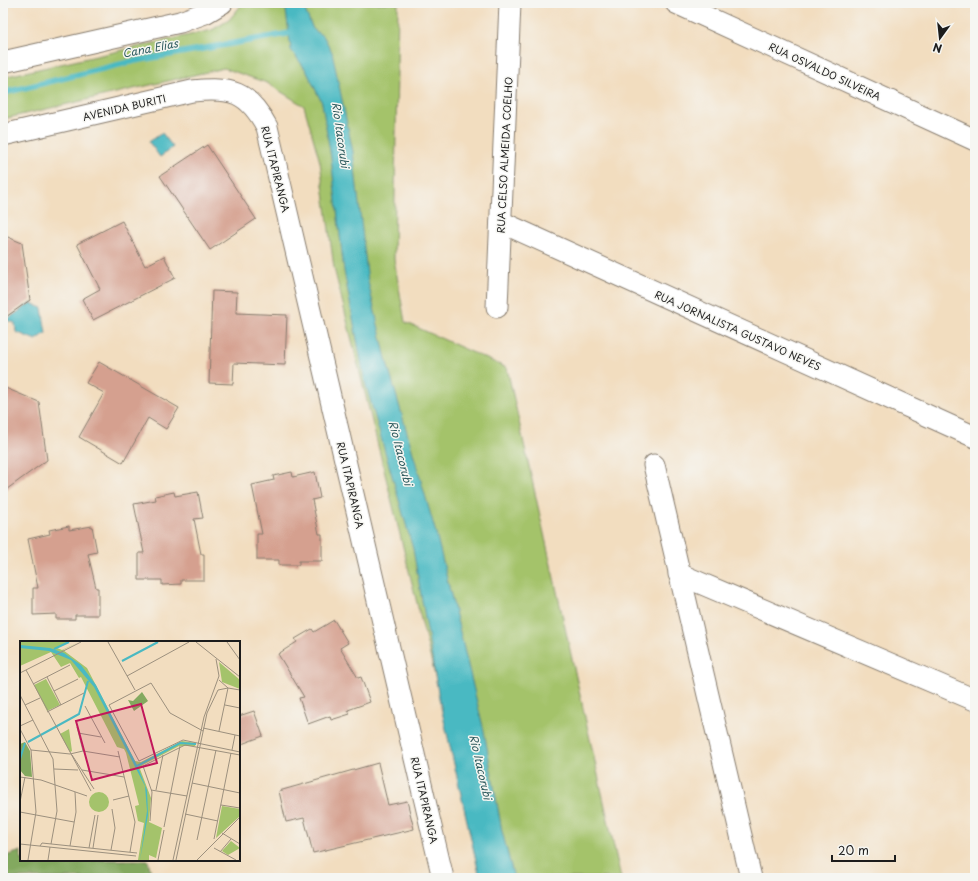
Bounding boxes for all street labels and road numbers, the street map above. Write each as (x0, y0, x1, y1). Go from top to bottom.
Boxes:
street label: RUA OSVALDO SILVEIRA (767, 38, 884, 104)
street label: RUA CELSO ALMEIDA COELHO (492, 76, 516, 234)
street label: AVENIDA BURITI (81, 90, 167, 124)
street label: RUA ITAPIRANGA (258, 124, 294, 214)
street label: RUA JORNALISTA GUSTAVO NEVES (652, 286, 824, 374)
street label: RUA ITAPIRANGA (334, 440, 368, 530)
street label: RUA ITAPIRANGA (408, 755, 442, 845)

